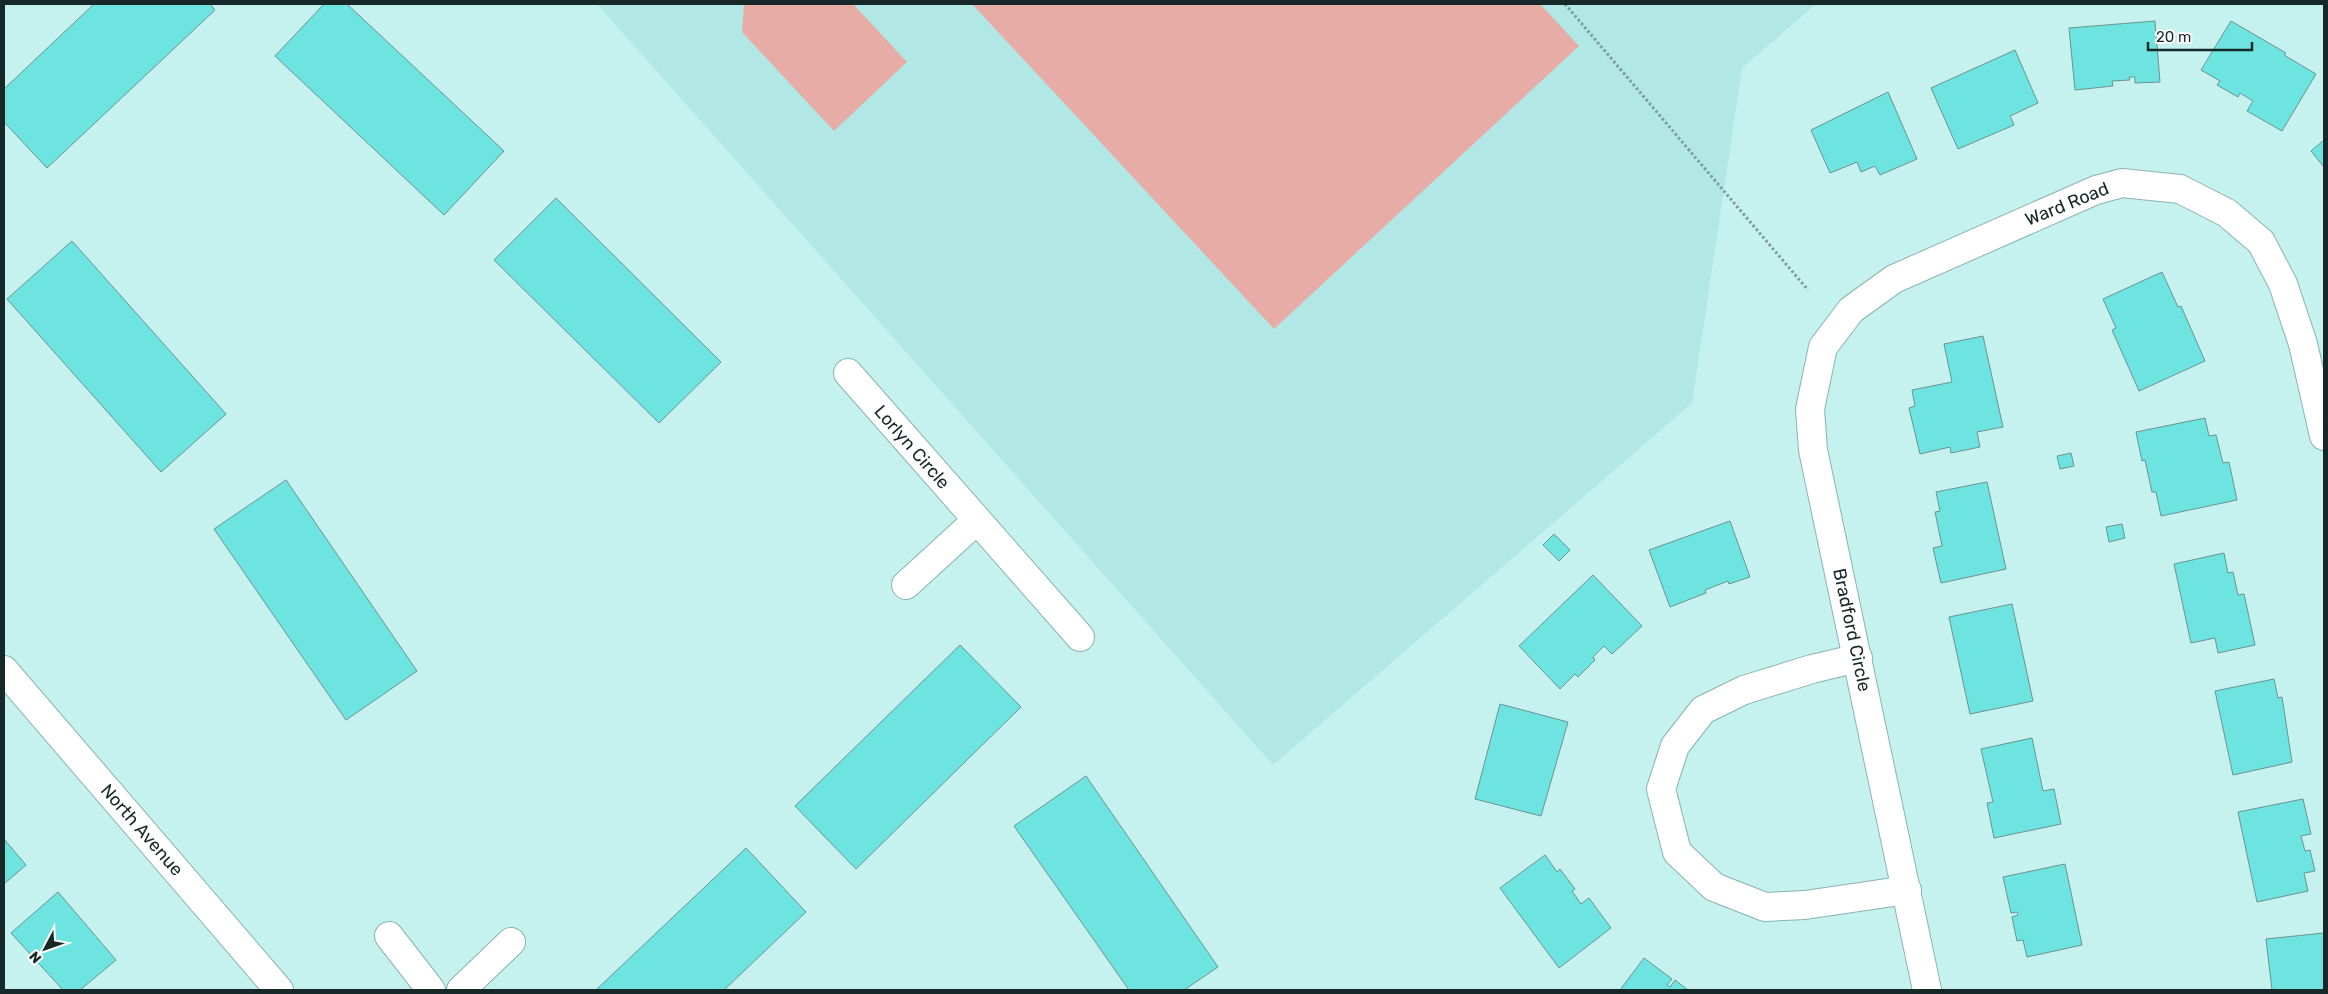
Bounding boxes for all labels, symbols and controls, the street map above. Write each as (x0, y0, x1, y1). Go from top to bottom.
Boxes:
scale bar (2148, 20, 2252, 52)
text: 20 m (2156, 28, 2191, 46)
street label: Ward Road (2022, 177, 2112, 231)
street label: Lorlyn Circle (870, 400, 954, 494)
street label: Bradford Circle (1828, 566, 1876, 694)
street label: North Avenue (96, 780, 188, 880)
north arrow (20, 924, 70, 974)
text: N (26, 948, 45, 967)

